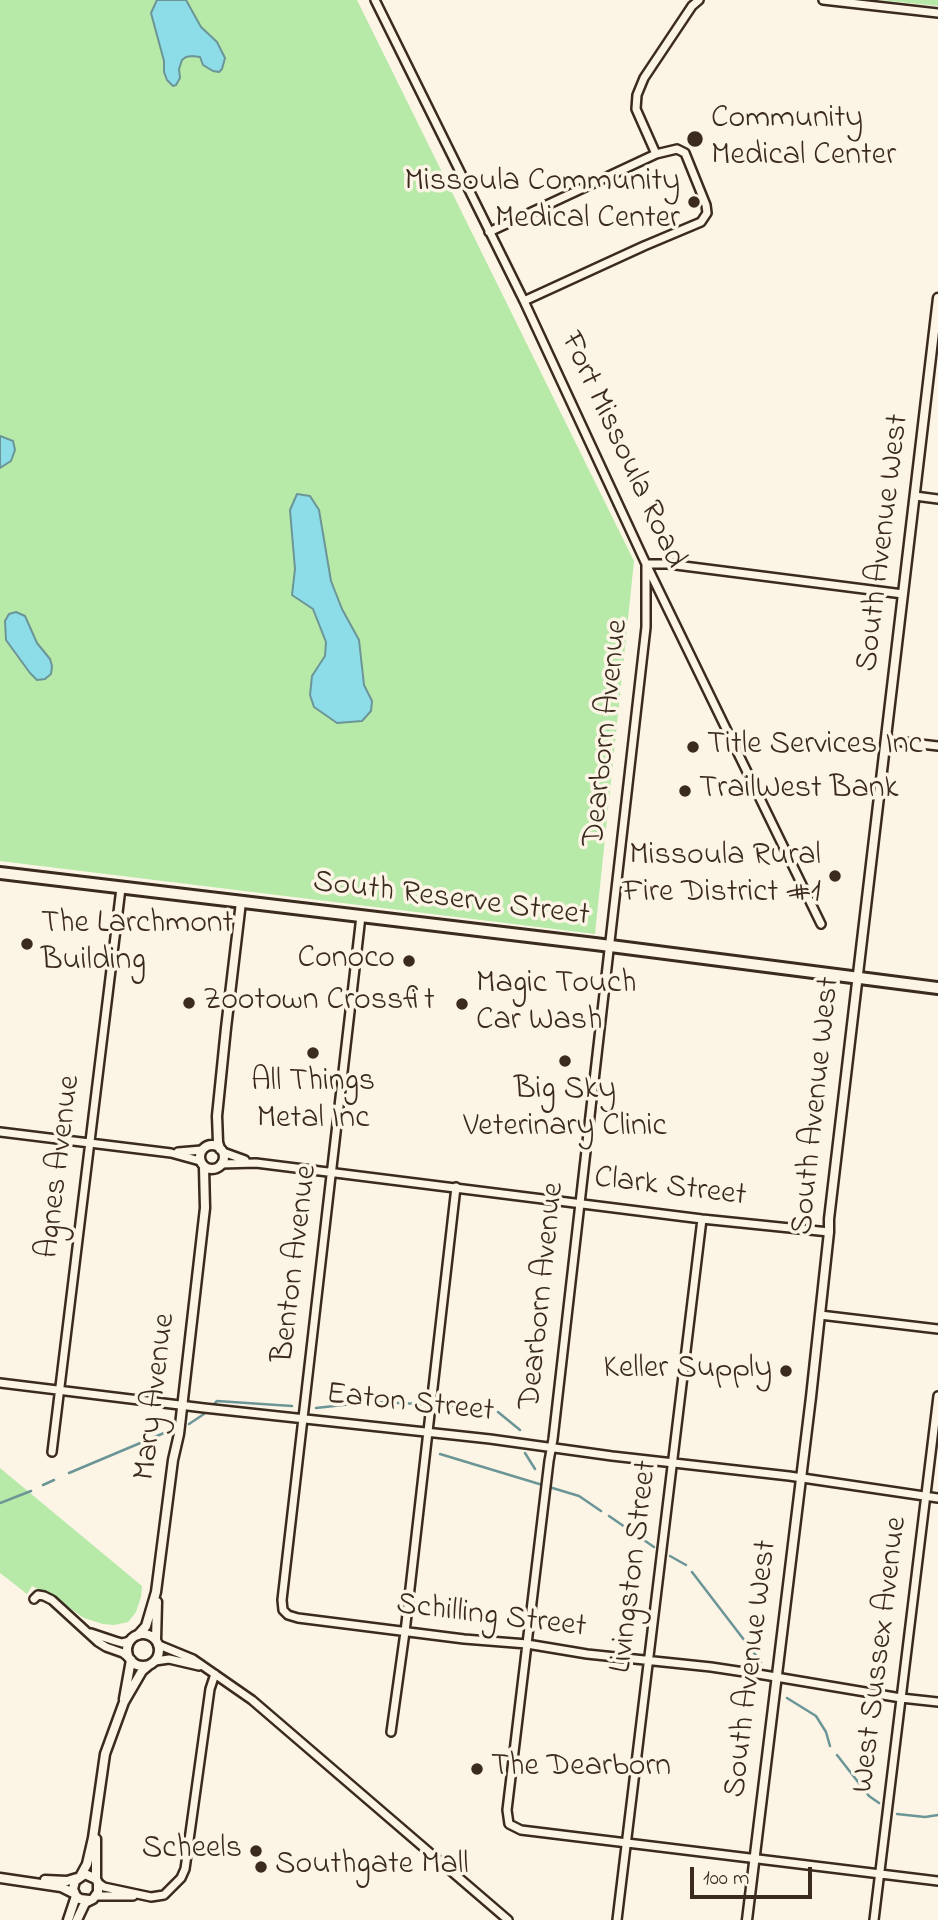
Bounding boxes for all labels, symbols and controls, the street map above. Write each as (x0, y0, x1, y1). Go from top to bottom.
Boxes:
place label: Community Medical Center (711, 102, 896, 177)
marker: Community Medical Center (685, 129, 705, 149)
place label: Missoula Community Medical Center (405, 165, 680, 240)
marker: Missoula Community Medical Center (686, 194, 702, 210)
street label: Fort Missoula Road (549, 327, 693, 575)
street label: South Avenue West (850, 412, 920, 674)
street label: Dearborn Avenue (577, 618, 639, 848)
place label: Title Services Inc (707, 728, 923, 766)
marker: Title Services Inc (685, 739, 701, 755)
place label: TrailWest Bank (699, 772, 898, 810)
marker: TrailWest Bank (677, 783, 693, 799)
place label: Missoula Rural Fire District #1 (623, 839, 821, 914)
street label: South Reserve Street (311, 865, 591, 937)
marker: Missoula Rural Fire District #1 (827, 868, 843, 884)
place label: The Larchmont Building (41, 907, 233, 982)
marker: The Larchmont Building (19, 936, 35, 952)
place label: Conoco (298, 942, 395, 980)
marker: Conoco (401, 953, 417, 969)
place label: Magic Touch Car Wash (476, 967, 636, 1042)
street label: South Avenue West (785, 975, 851, 1237)
place label: Zootown Crossfit (203, 984, 435, 1022)
marker: Zootown Crossfit (181, 995, 197, 1011)
marker: Magic Touch Car Wash (454, 996, 470, 1012)
marker: All Things Metal Inc (305, 1045, 321, 1061)
marker: Big Sky Veterinary Clinic (557, 1053, 573, 1069)
place label: All Things Metal Inc (251, 1065, 375, 1140)
street label: Agnes Avenue (31, 1073, 91, 1261)
place label: Big Sky Veterinary Clinic (463, 1073, 667, 1148)
street label: Clark Street (592, 1161, 748, 1217)
street label: Benton Avenue (266, 1163, 328, 1365)
street label: Dearborn Avenue (513, 1181, 575, 1411)
street label: Mary Avenue (128, 1311, 186, 1483)
place label: Keller Supply (603, 1352, 772, 1390)
marker: Keller Supply (778, 1363, 794, 1379)
street label: Eaton Street (324, 1377, 496, 1433)
street label: Livingston Street (604, 1458, 668, 1676)
street label: West Sussex Avenue (846, 1515, 918, 1795)
street label: South Avenue West (718, 1538, 788, 1800)
street label: Schilling Street (394, 1587, 588, 1649)
place label: The Dearborn (491, 1750, 671, 1788)
marker: The Dearborn (469, 1761, 485, 1777)
place label: Scheels (142, 1832, 242, 1870)
marker: Scheels (248, 1843, 264, 1859)
place label: Southgate Mall (275, 1848, 469, 1886)
scale bar (693, 1854, 816, 1898)
marker: Southgate Mall (253, 1859, 269, 1875)
text: 100 m (703, 1864, 749, 1894)

